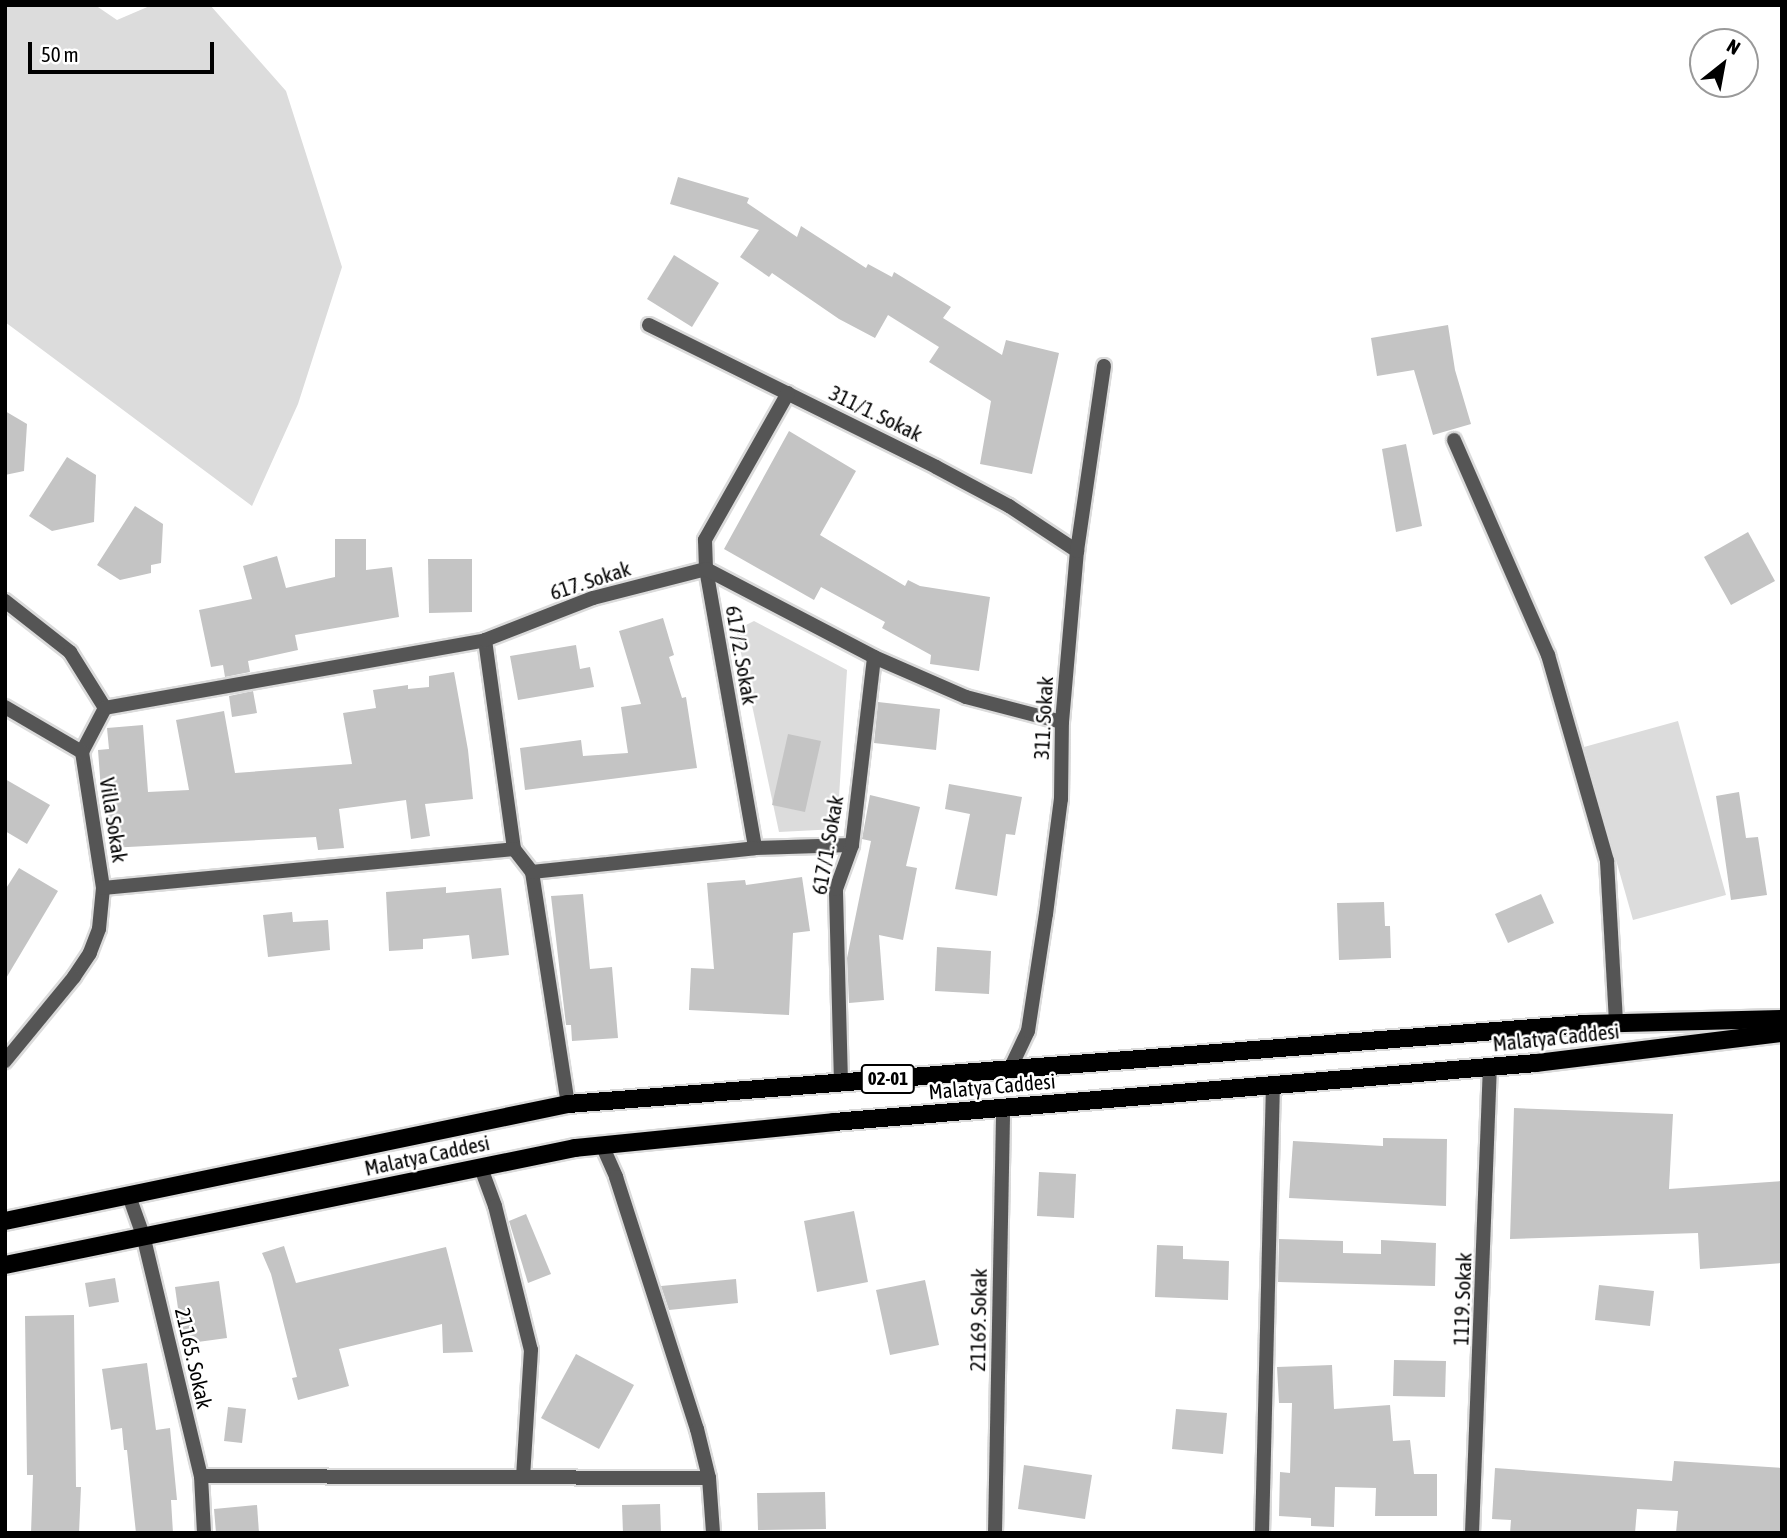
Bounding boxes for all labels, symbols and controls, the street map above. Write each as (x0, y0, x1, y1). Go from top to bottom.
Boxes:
scale bar (32, 28, 217, 72)
north arrow (1689, 28, 1759, 98)
text: N (1723, 34, 1744, 59)
text: 50 m (41, 42, 79, 66)
street label: 311/1. Sokak (825, 380, 927, 446)
street label: 617. Sokak (547, 555, 633, 605)
street label: 617/2. Sokak (721, 604, 763, 706)
street label: 311. Sokak (1028, 676, 1058, 760)
street label: Villa Sokak (95, 776, 133, 864)
street label: 617/1. Sokak (806, 794, 848, 896)
street label: Malatya Caddesi (1491, 1018, 1621, 1056)
road number: 02-01 (860, 1064, 916, 1094)
street label: Malatya Caddesi (928, 1068, 1056, 1104)
street label: Malatya Caddesi (362, 1129, 492, 1181)
street label: 1119. Sokak (1448, 1252, 1476, 1346)
street label: 21169. Sokak (965, 1268, 991, 1372)
street label: 21165. Sokak (170, 1305, 218, 1411)

